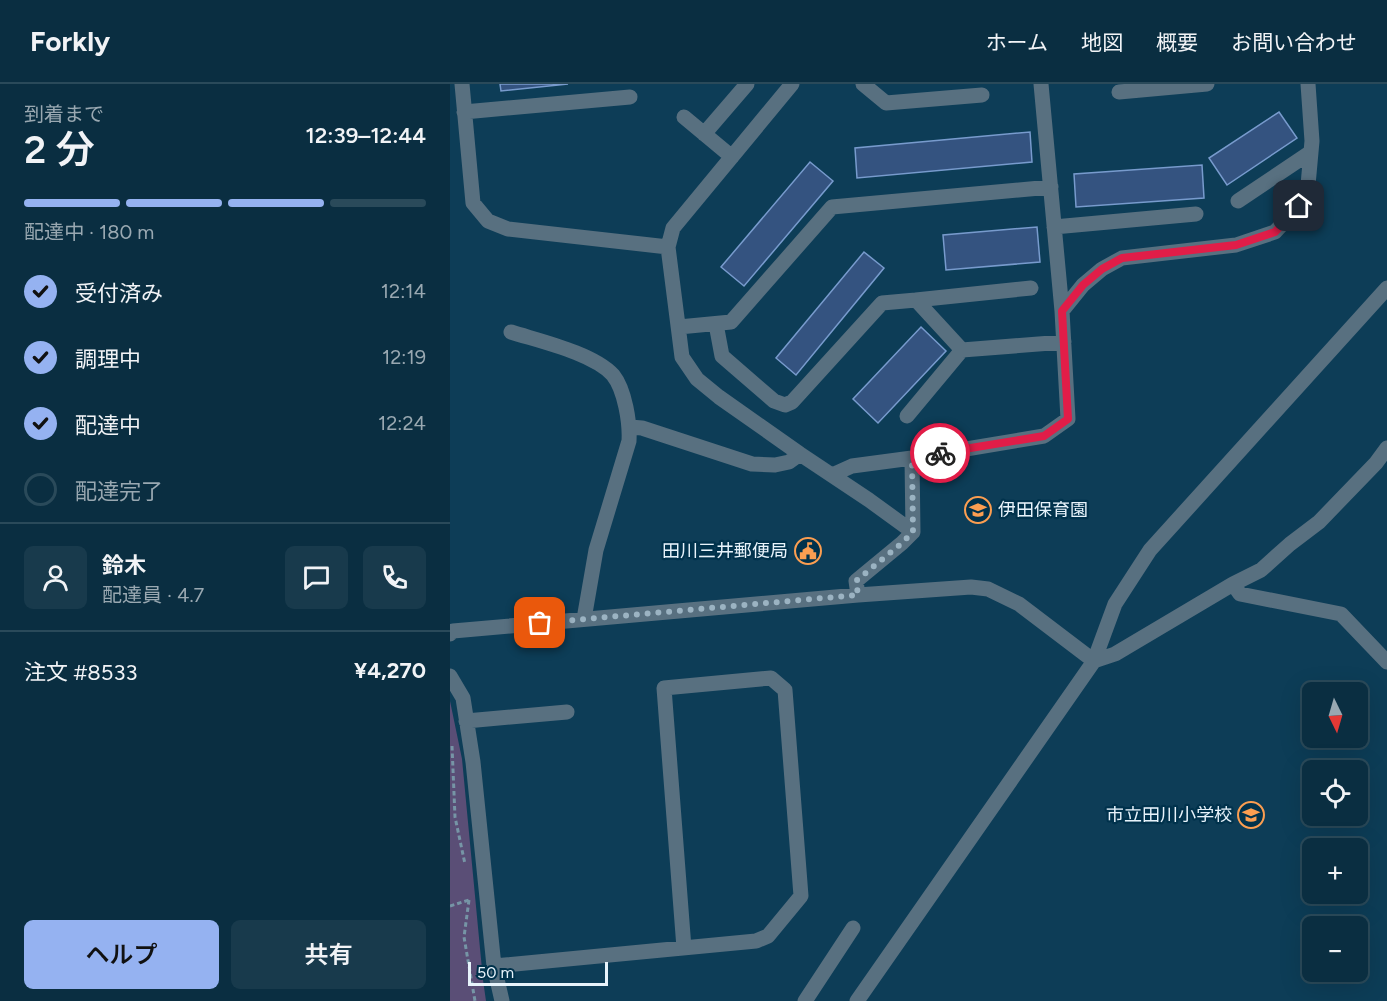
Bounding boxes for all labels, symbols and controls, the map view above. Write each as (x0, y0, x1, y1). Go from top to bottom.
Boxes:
text: Forkly (30, 24, 110, 58)
text: ホーム (986, 30, 1048, 55)
text: 地図 (1081, 30, 1123, 55)
text: 概要 (1156, 30, 1198, 55)
text: お問い合わせ (1231, 30, 1357, 55)
text: 到着まで (24, 102, 104, 126)
text: 12:39–12:44 (306, 122, 426, 149)
text: 2 分 (24, 126, 95, 173)
pin (1273, 180, 1324, 231)
icon: home (1282, 189, 1315, 222)
text: 配達中 · 180 m (24, 220, 154, 244)
icon: check (24, 275, 57, 308)
text: 12:14 (381, 279, 426, 303)
text: 受付済み (75, 280, 163, 307)
icon: check (24, 341, 57, 374)
text: 12:19 (382, 345, 426, 369)
text: 調理中 (75, 346, 141, 373)
icon: check (24, 407, 57, 440)
text: 12:24 (378, 411, 426, 435)
text: 配達中 (75, 412, 141, 439)
courier (910, 423, 970, 483)
icon: bike (924, 437, 957, 470)
text: 配達完了 (75, 478, 163, 505)
school or university icon: 伊田保育園 (963, 495, 993, 525)
place label: 伊田保育園 (998, 499, 1088, 521)
public building icon: 田川三井郵便局 (793, 536, 823, 566)
place label: 田川三井郵便局 (662, 540, 788, 562)
button: person (24, 546, 87, 609)
button: chat (285, 546, 348, 609)
button: phone (363, 546, 426, 609)
text: 鈴木 (102, 552, 146, 579)
text: 配達員 · 4.7 (102, 583, 204, 607)
pin (514, 597, 565, 648)
icon: bag (523, 606, 556, 639)
text: ¥4,270 (354, 657, 426, 684)
text: 注文 #8533 (24, 659, 137, 686)
north arrow (1302, 682, 1368, 748)
map controls (1302, 682, 1368, 982)
button: locate (1302, 760, 1368, 826)
school or university icon: 市立田川小学校 (1236, 800, 1266, 830)
place label: 市立田川小学校 (1106, 804, 1232, 826)
button: + (1302, 838, 1368, 904)
button: − (1302, 916, 1368, 982)
button: ヘルプ (24, 920, 219, 989)
button: 共有 (231, 920, 426, 989)
scale bar (468, 959, 608, 986)
text: 50 m (477, 963, 514, 982)

